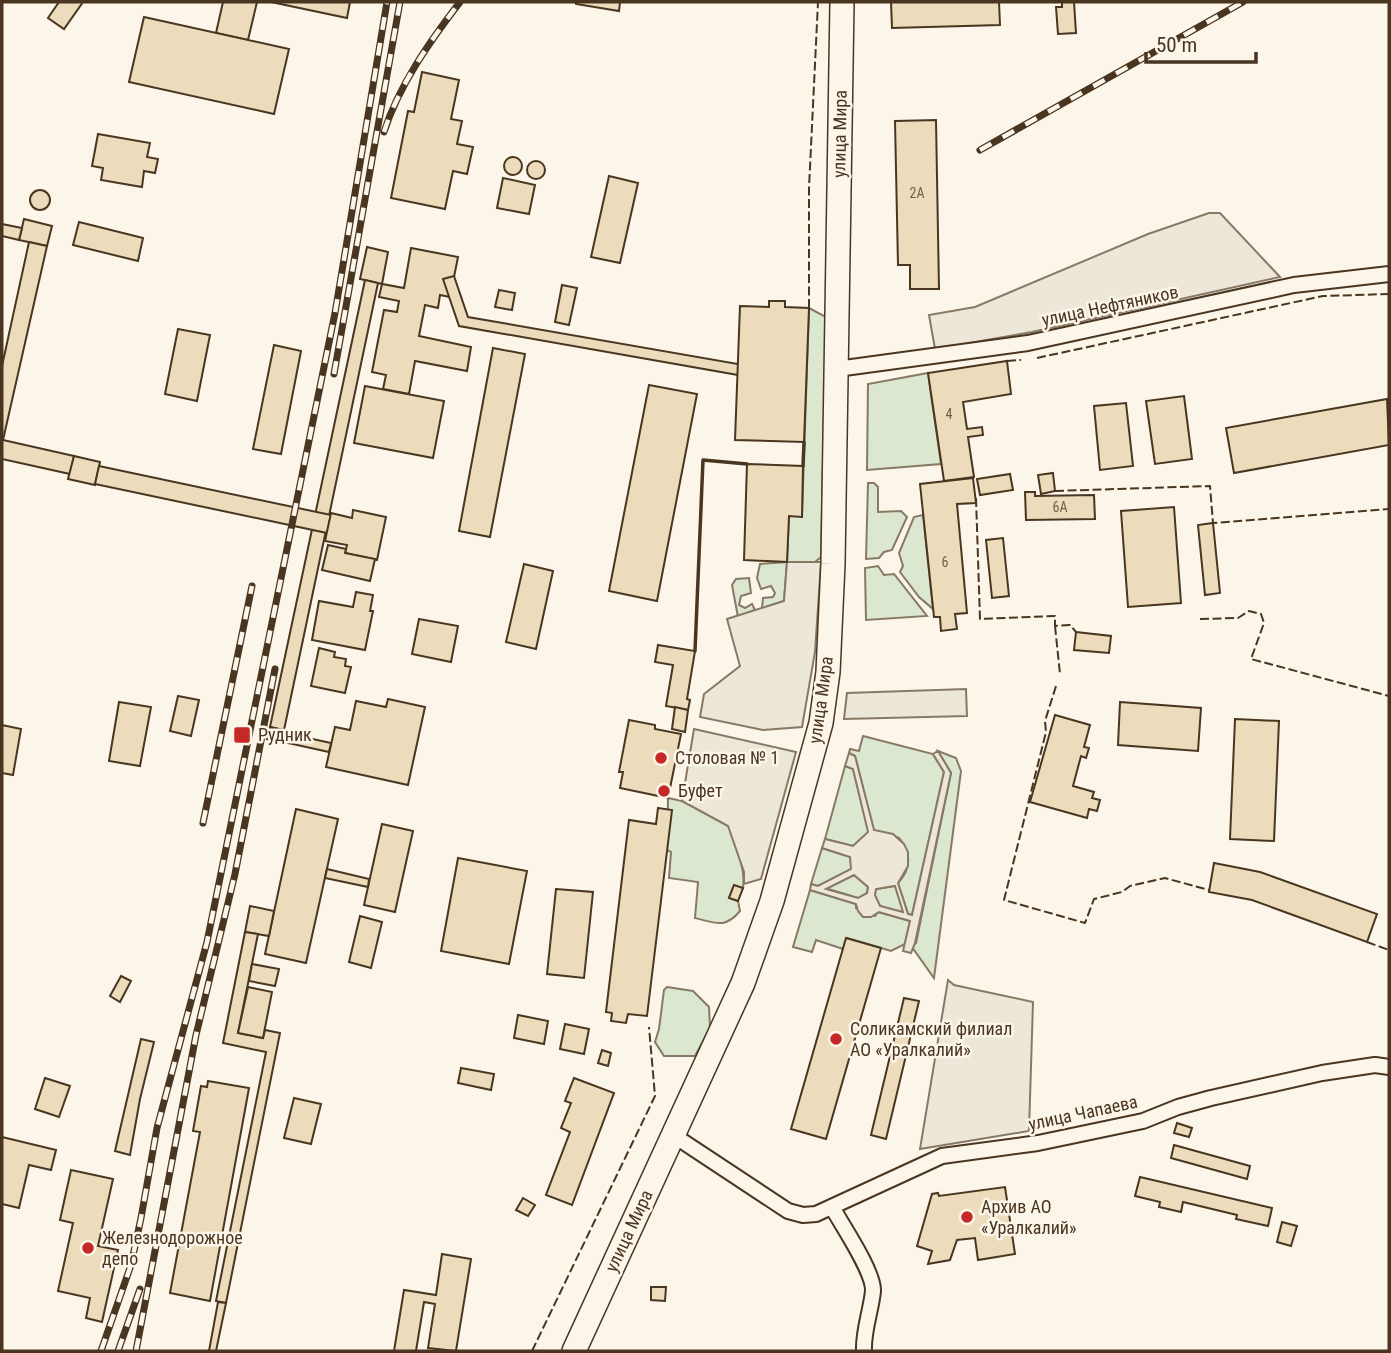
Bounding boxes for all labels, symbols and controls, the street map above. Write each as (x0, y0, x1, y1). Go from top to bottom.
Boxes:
scale bar (1146, 21, 1256, 65)
text: 50 m (1156, 33, 1197, 57)
street label: улица Мира (828, 90, 851, 178)
house number: 2А (910, 185, 924, 201)
street label: улица Нефтяников (1040, 281, 1180, 330)
house number: 4 (946, 406, 953, 422)
house number: 6А (1053, 499, 1067, 515)
house number: 6 (942, 554, 949, 570)
street label: улица Мира (804, 655, 837, 745)
place label: Рудник (258, 724, 312, 745)
marker: Рудник (232, 725, 252, 745)
place label: Столовая № 1 (675, 747, 779, 768)
marker: Столовая № 1 (653, 750, 669, 766)
place label: Буфет (678, 780, 723, 801)
marker: Буфет (656, 783, 672, 799)
place label: Соликамский филиал АО «Уралкалий» (850, 1018, 1012, 1060)
marker: Соликамский филиал АО «Уралкалий» (828, 1031, 844, 1047)
street label: улица Чапаева (1026, 1091, 1139, 1134)
street label: улица Мира (600, 1186, 657, 1275)
place label: Архив АО «Уралкалий» (981, 1196, 1076, 1238)
marker: Архив АО «Уралкалий» (959, 1209, 975, 1225)
place label: Железнодорожное депо (102, 1227, 243, 1269)
marker: Железнодорожное депо (80, 1240, 96, 1256)

